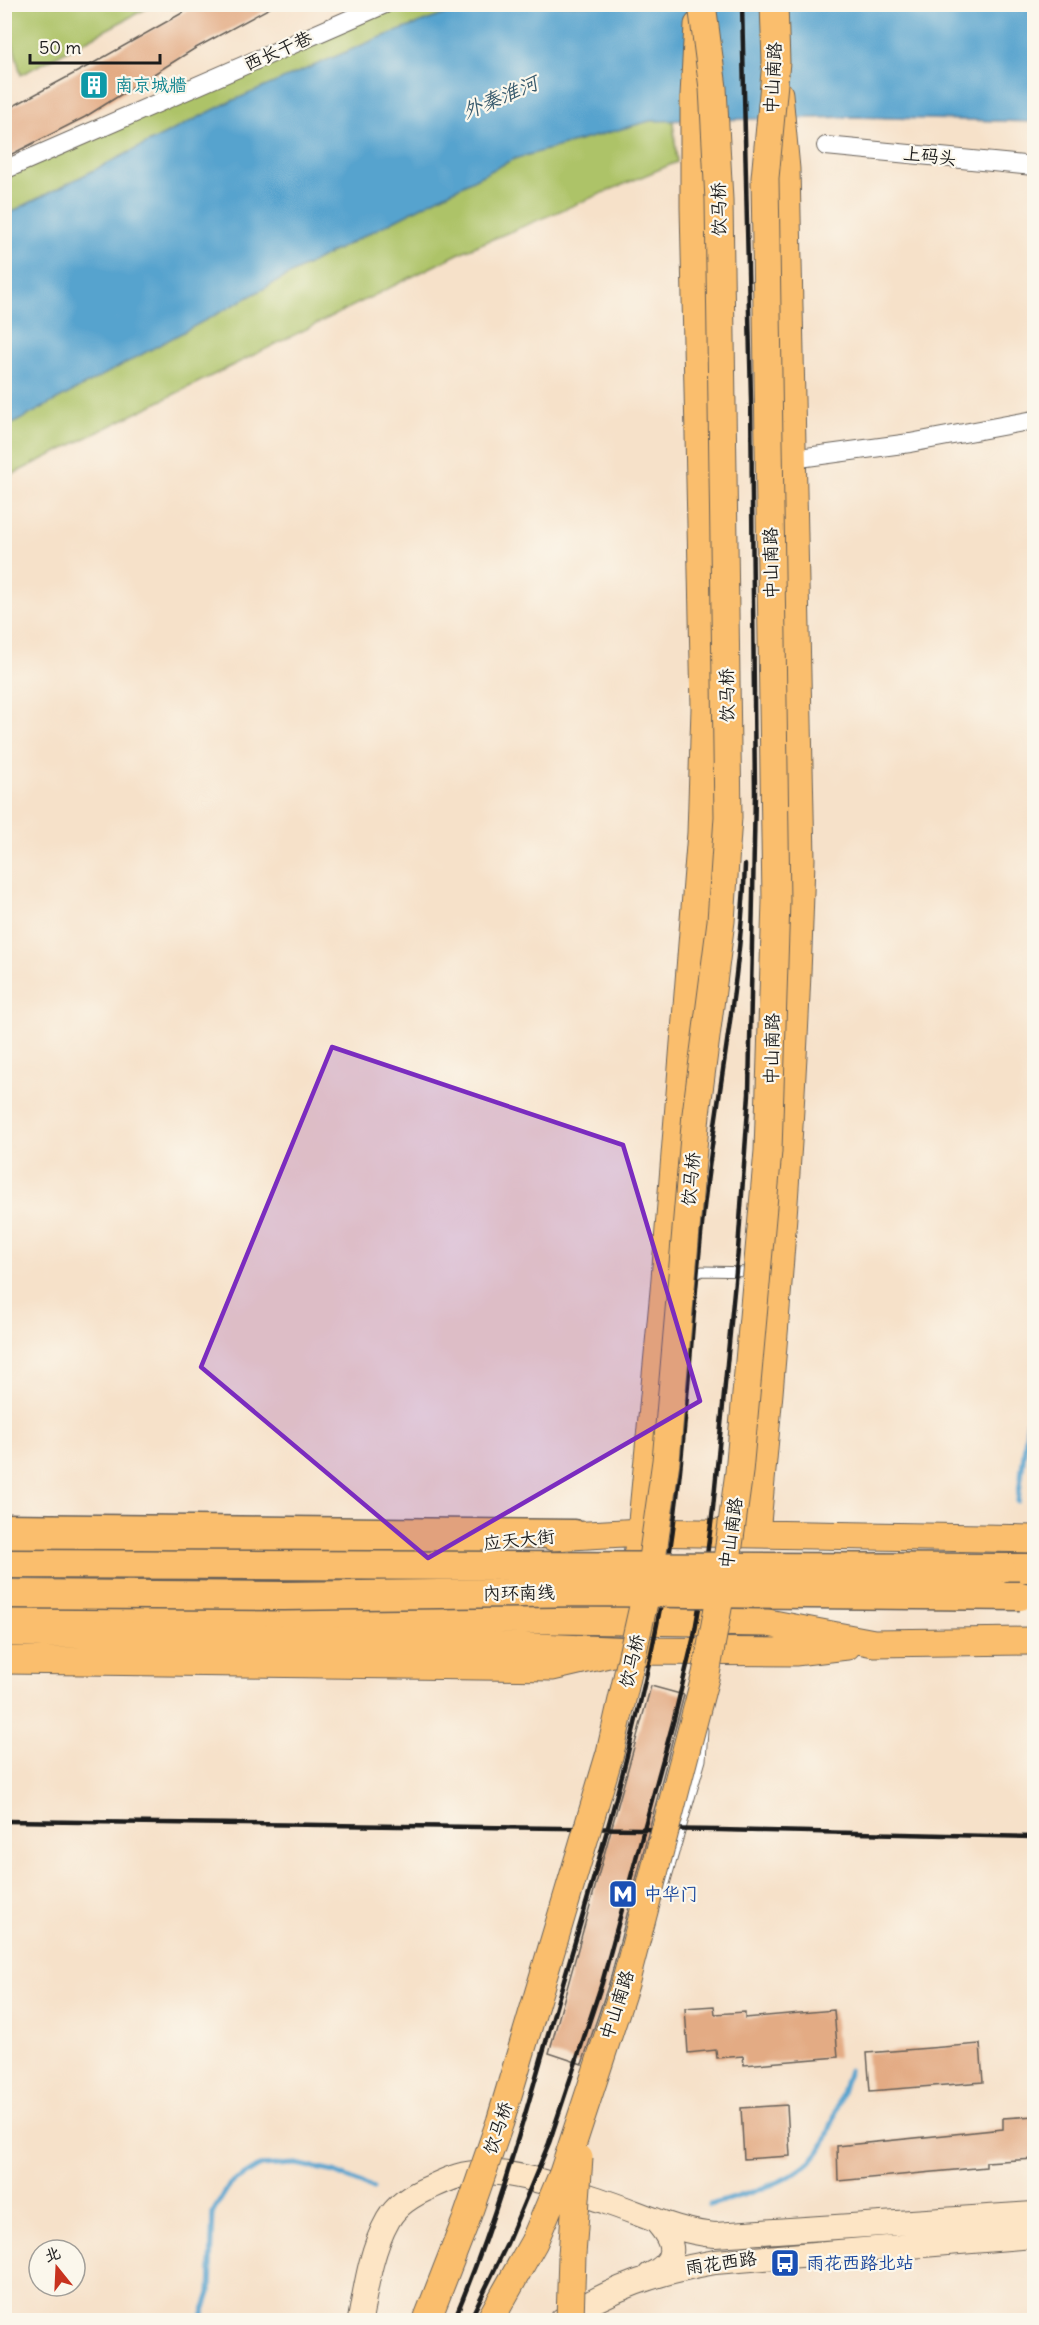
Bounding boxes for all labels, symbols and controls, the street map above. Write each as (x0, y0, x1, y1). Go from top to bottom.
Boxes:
street label: 西长干巷 (240, 25, 315, 76)
scale bar (30, 27, 160, 65)
text: 50 m (39, 36, 81, 59)
street label: 中山南路 (759, 41, 786, 115)
water label: 外秦淮河 (458, 68, 544, 124)
building icon: 南京城牆 (78, 69, 110, 101)
place label: 南京城牆 (115, 73, 187, 96)
street label: 上码头 (902, 141, 958, 170)
street label: 饮马桥 (707, 182, 730, 236)
street label: 中山南路 (758, 527, 783, 599)
street label: 饮马桥 (715, 668, 738, 722)
street label: 中山南路 (759, 1013, 784, 1085)
street label: 饮马桥 (677, 1151, 704, 1207)
street label: 中山南路 (714, 1496, 747, 1570)
street label: 应天大街 (482, 1524, 556, 1555)
street label: 内环南线 (483, 1580, 555, 1605)
street label: 饮马桥 (614, 1632, 649, 1690)
metro station icon: 中华门 (607, 1878, 639, 1910)
place label: 中华门 (644, 1882, 698, 1905)
street label: 中山南路 (594, 1967, 639, 2043)
street label: 饮马桥 (478, 2099, 517, 2157)
north arrow (27, 2238, 87, 2298)
text: 北 (42, 2242, 63, 2266)
street label: 雨花西路 (684, 2246, 758, 2279)
bus stop icon: 雨花西路北站 (769, 2247, 801, 2279)
place label: 雨花西路北站 (806, 2251, 914, 2274)

